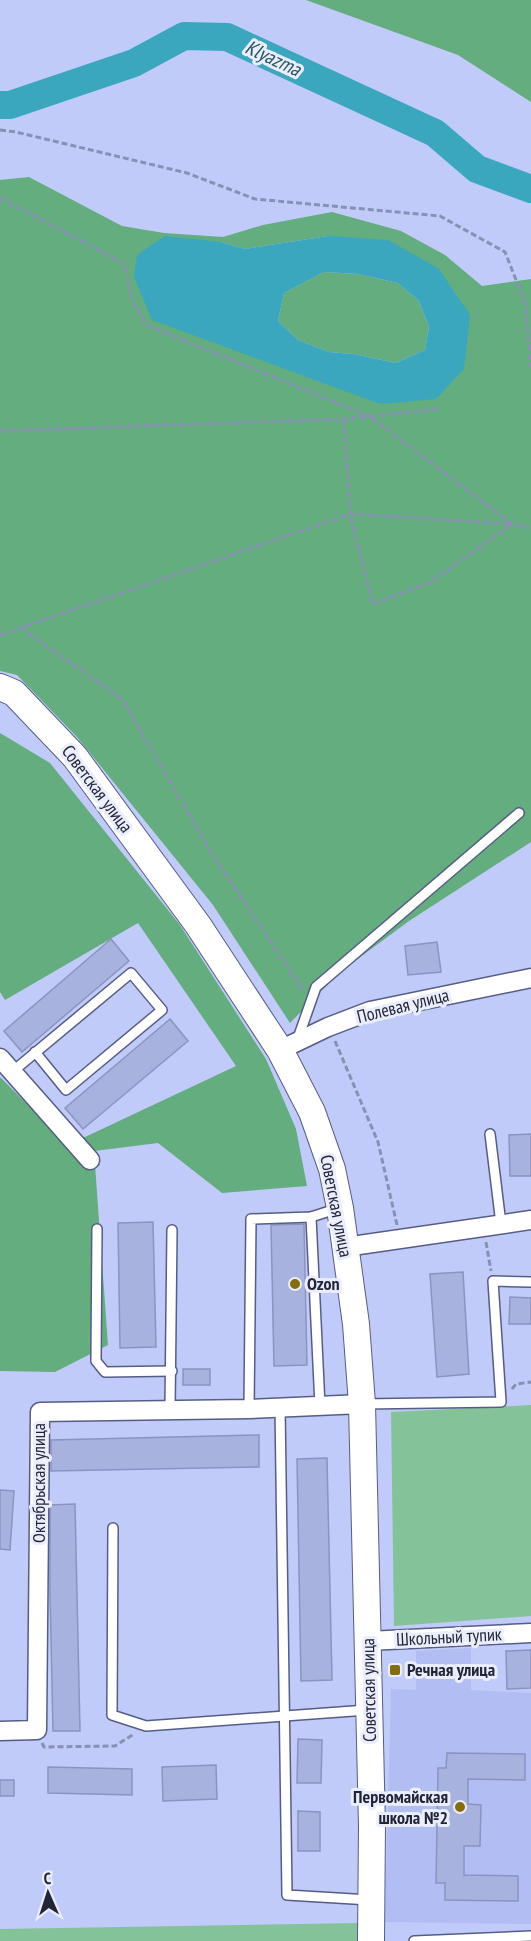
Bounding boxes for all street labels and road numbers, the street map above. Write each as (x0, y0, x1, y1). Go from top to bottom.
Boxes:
street label: Советская улица (57, 740, 138, 837)
street label: Полевая улица (354, 983, 451, 1028)
street label: Советская улица (315, 1153, 358, 1259)
street label: Октябрьская улица (27, 1423, 50, 1543)
street label: Школьный тупик (396, 1622, 502, 1651)
street label: Советская улица (356, 1638, 381, 1742)

